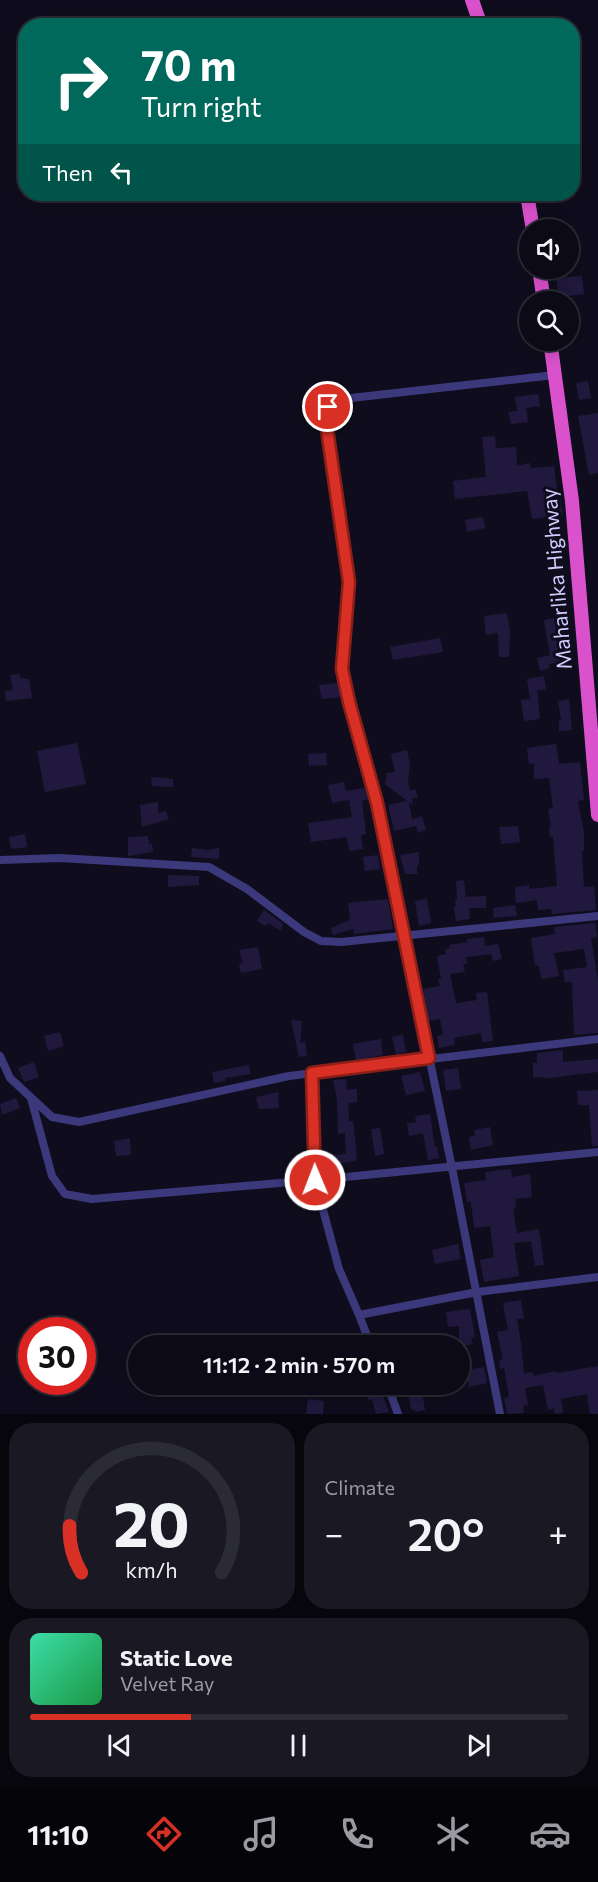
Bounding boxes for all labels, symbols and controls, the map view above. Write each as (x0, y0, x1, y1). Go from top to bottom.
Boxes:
text: 70 m (141, 38, 236, 90)
icon: right (42, 42, 120, 120)
text: Turn right (141, 90, 261, 123)
icon: left (105, 156, 138, 189)
text: Then (42, 159, 93, 186)
map controls (519, 219, 579, 351)
button: sound (519, 219, 579, 279)
button: search (519, 291, 579, 351)
pin (302, 381, 353, 432)
icon: arrive (311, 390, 344, 423)
street label: Maharlika Highway (535, 487, 576, 671)
position arrow (283, 1148, 347, 1212)
speed limit sign: 30 (18, 1317, 96, 1395)
text: 11:12 · 2 min · 570 m (203, 1351, 395, 1378)
text: Climate (325, 1475, 395, 1499)
text: 20 (113, 1484, 190, 1560)
text: 20° (407, 1505, 484, 1560)
text: − (325, 1512, 343, 1553)
text: + (549, 1512, 568, 1553)
text: km/h (126, 1556, 178, 1582)
text: Static Love (120, 1644, 233, 1671)
text: Velvet Ray (120, 1671, 214, 1695)
icon: previous (103, 1729, 136, 1762)
icon: pause (282, 1729, 315, 1762)
icon: next (462, 1729, 495, 1762)
icon: directions (143, 1813, 185, 1855)
icon: music (240, 1813, 282, 1855)
icon: phone (336, 1813, 378, 1855)
icon: climate (432, 1813, 474, 1855)
icon: car (529, 1813, 571, 1855)
text: 11:10 (27, 1818, 89, 1851)

